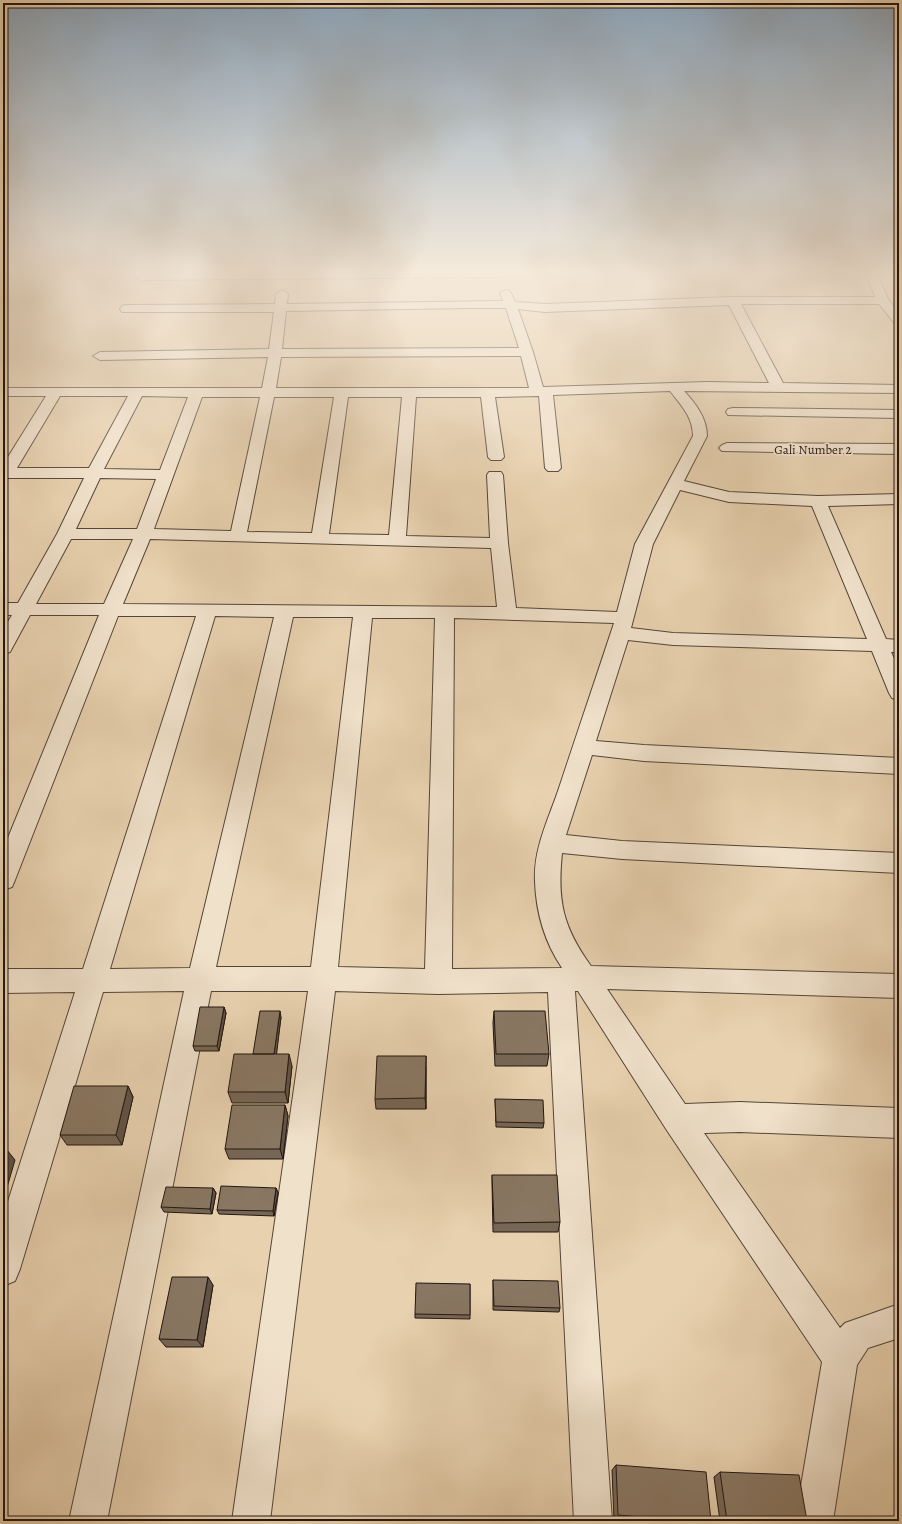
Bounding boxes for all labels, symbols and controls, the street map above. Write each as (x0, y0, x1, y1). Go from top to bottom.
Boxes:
street label: Gali Number 2 (774, 441, 852, 458)

